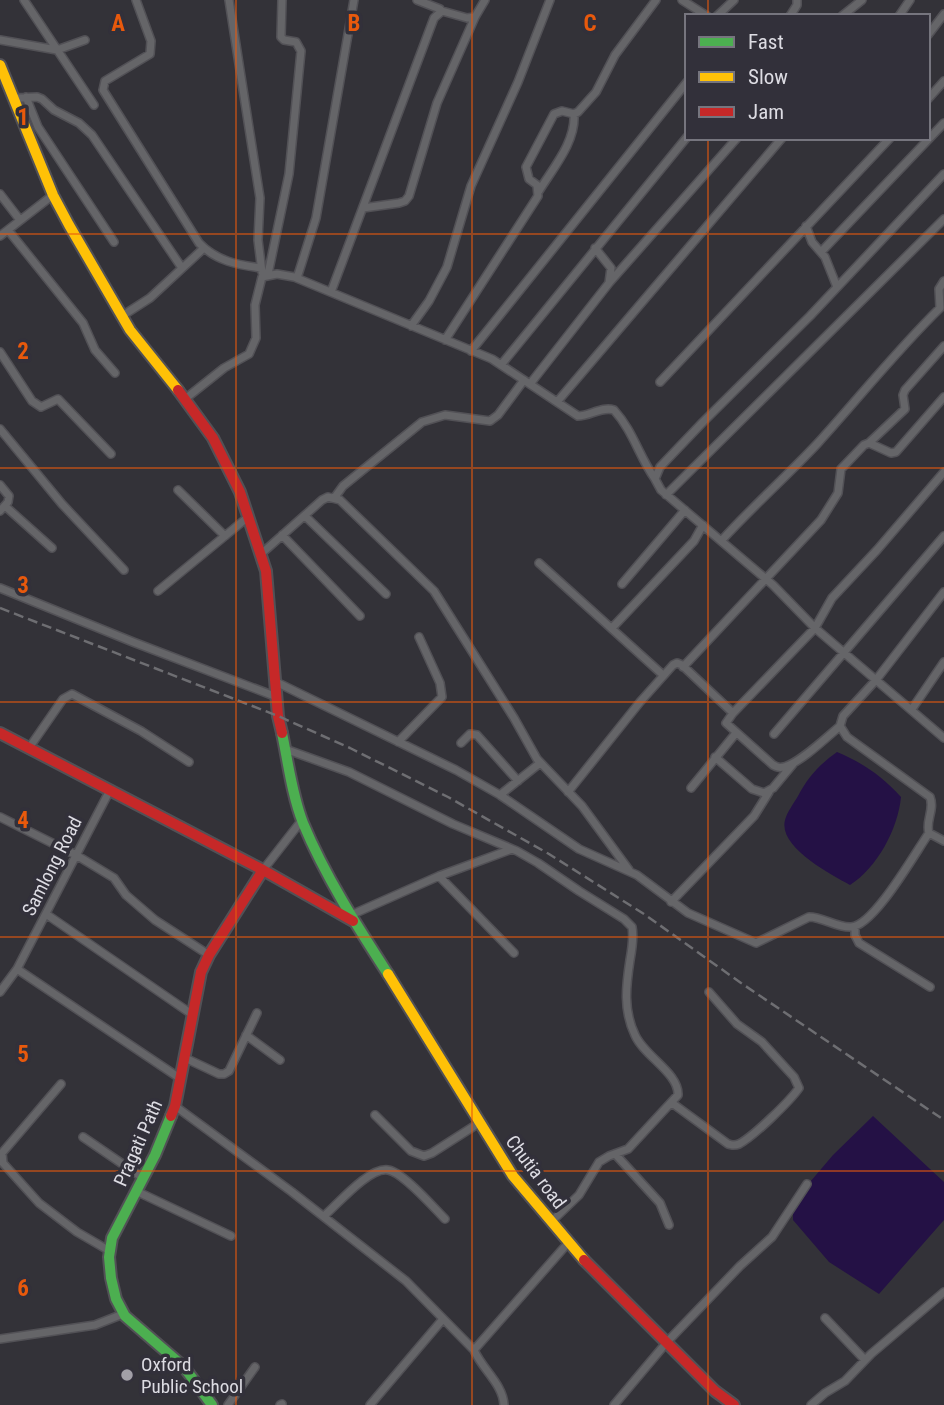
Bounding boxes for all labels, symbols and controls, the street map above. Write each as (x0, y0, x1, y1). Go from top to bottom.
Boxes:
text: A (111, 10, 125, 37)
text: B (348, 10, 360, 37)
text: C (583, 10, 597, 37)
legend (685, 14, 930, 140)
text: Fast (748, 30, 784, 54)
text: Slow (748, 65, 788, 89)
text: Jam (748, 100, 784, 124)
text: 1 (17, 104, 29, 131)
text: 2 (17, 338, 29, 365)
text: 3 (17, 572, 29, 599)
text: 4 (17, 807, 29, 834)
street label: Samlong Road (17, 813, 87, 919)
text: 5 (17, 1041, 29, 1068)
street label: Pragati Path (109, 1096, 167, 1190)
street label: Chutia road (501, 1131, 571, 1213)
text: 6 (17, 1275, 29, 1302)
place label: Oxford Public School (141, 1353, 243, 1398)
marker: Oxford Public School (119, 1367, 135, 1383)

